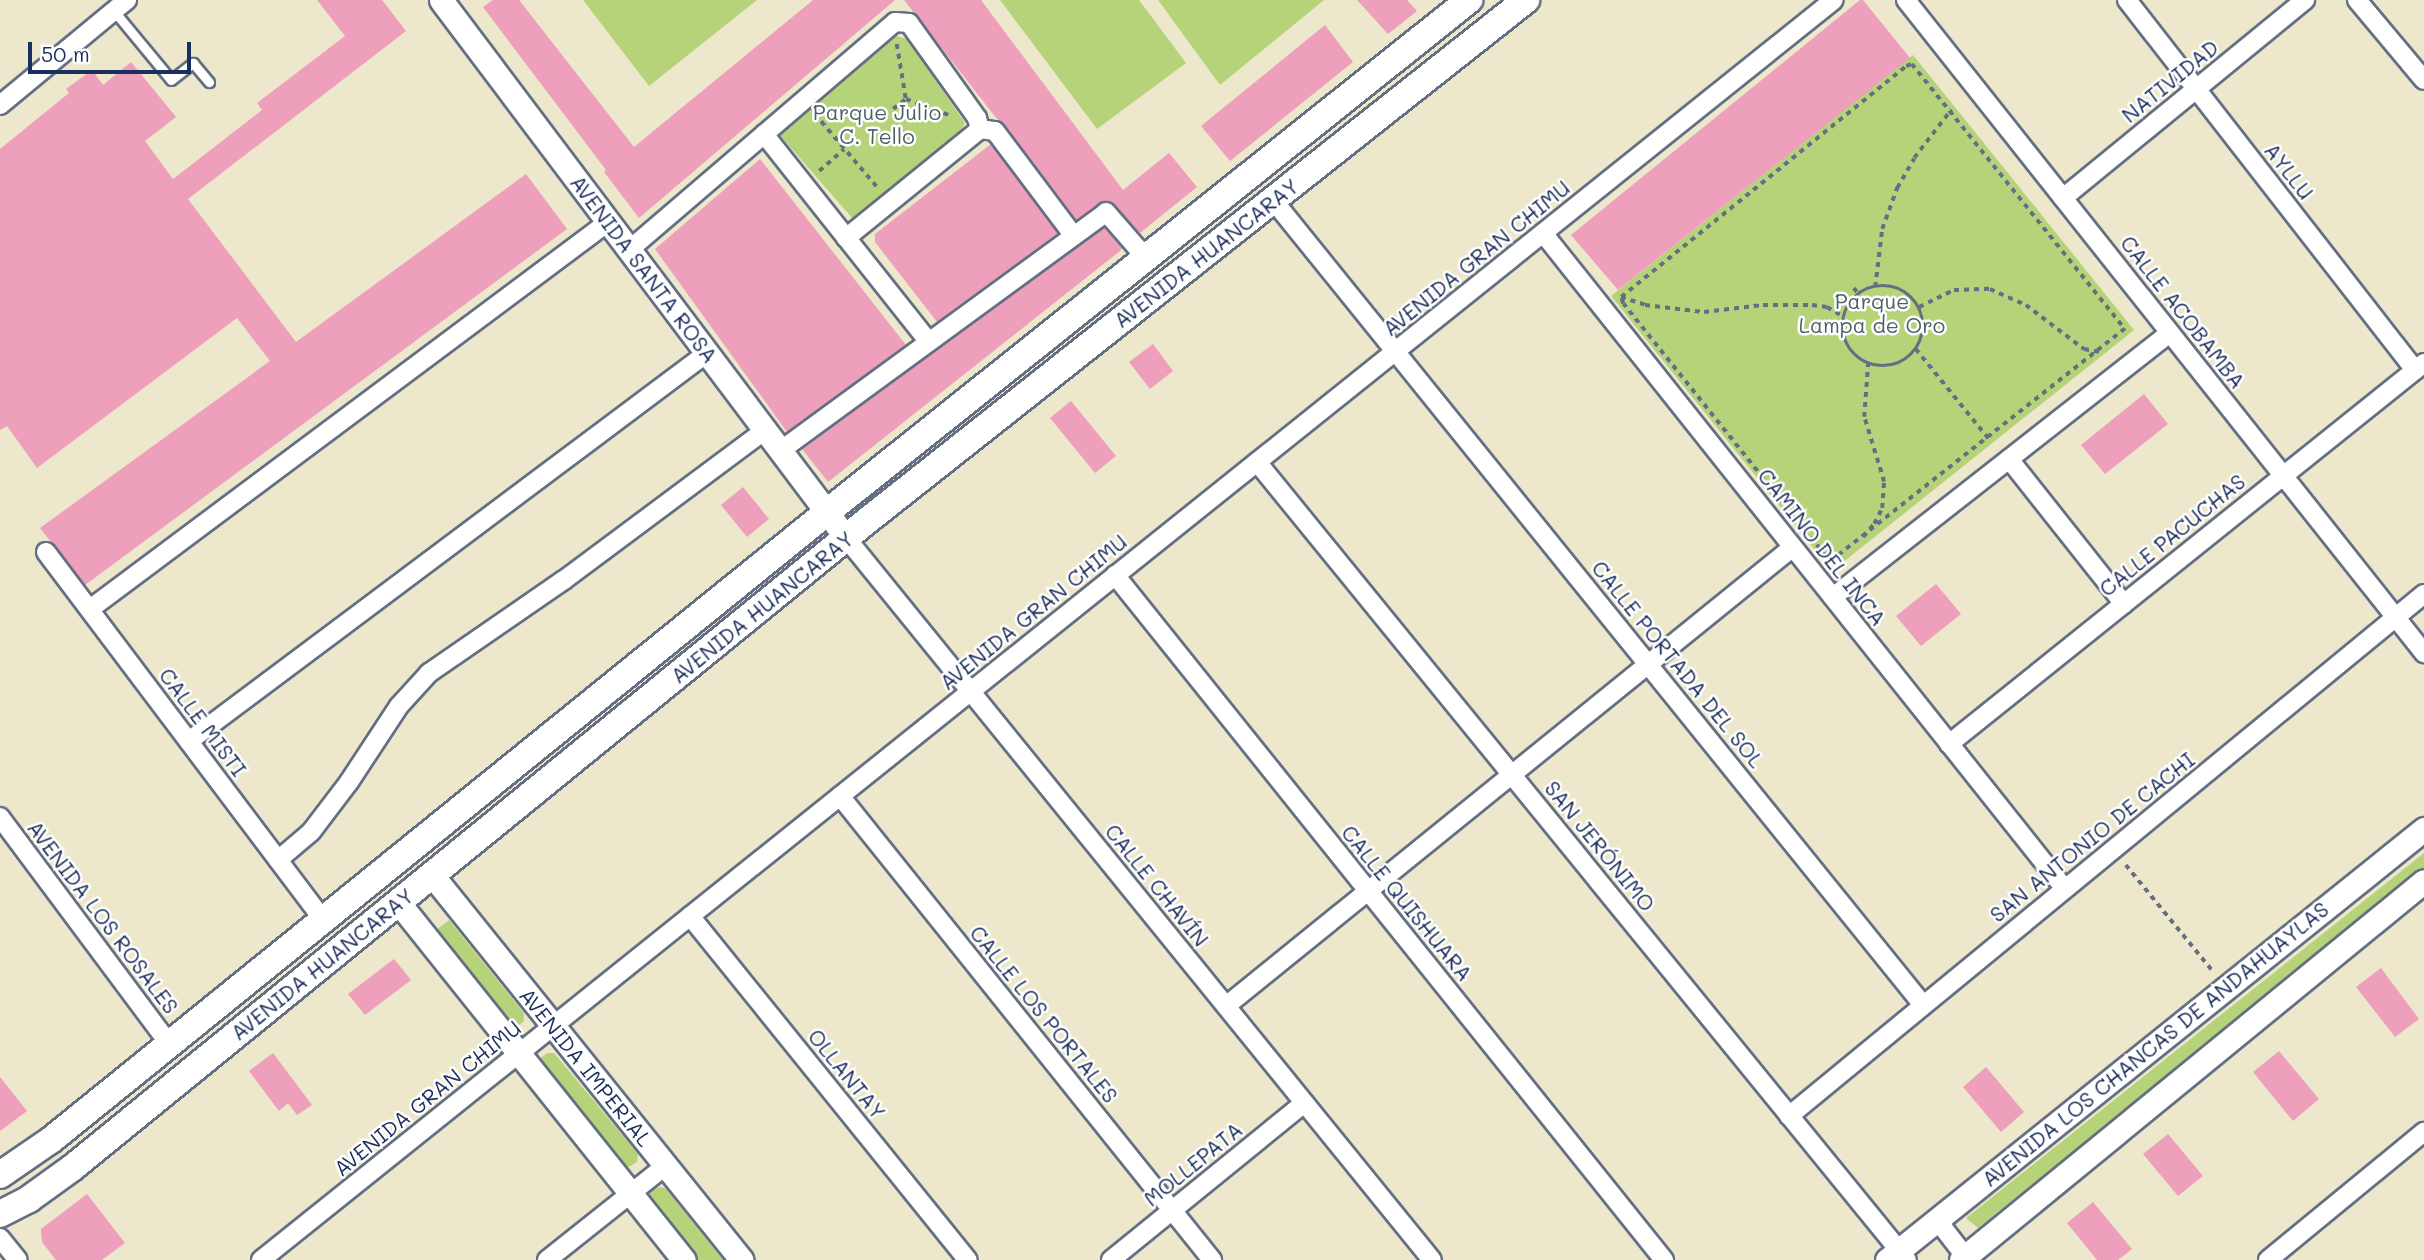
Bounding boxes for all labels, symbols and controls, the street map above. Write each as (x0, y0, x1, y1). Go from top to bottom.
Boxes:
scale bar (32, 28, 194, 72)
street label: NATIVIDAD (2117, 34, 2223, 128)
text: 50 m (41, 40, 90, 67)
park label: Parque Julio C. Tello (813, 99, 941, 149)
street label: AYLLU (2259, 138, 2319, 204)
street label: AVENIDA SANTA ROSA (565, 170, 723, 368)
street label: AVENIDA HUANCARAY (1109, 173, 1303, 333)
street label: AVENIDA GRAN CHIMU (1378, 175, 1574, 341)
street label: CALLE ACOBAMBA (2115, 231, 2251, 393)
park label: Parque Lampa de Oro (1799, 288, 1945, 338)
street label: CAMINO DEL INCA (1753, 463, 1891, 631)
street label: CALLE PACUCHAS (2094, 469, 2250, 601)
street label: AVENIDA HUANCARAY (666, 526, 858, 688)
street label: AVENIDA GRAN CHIMU (935, 529, 1131, 695)
street label: CALLE PORTADA DEL SOL (1587, 555, 1769, 773)
street label: CALLE MISTI (154, 663, 252, 781)
street label: SAN ANTONIO DE CACHI (1985, 747, 2199, 927)
street label: SAN JERÓNIMO (1540, 776, 1660, 916)
street label: AVENIDA LOS ROSALES (22, 816, 184, 1018)
street label: CALLE CHAVÍN (1100, 819, 1214, 951)
street label: CALLE QUISHUARA (1336, 820, 1478, 986)
street label: AVENIDA HUANCARAY (226, 883, 418, 1045)
street label: AVENIDA LOS CHANCAS DE ANDAHUAYLAS (1977, 896, 2333, 1192)
street label: CALLE LOS PORTALES (965, 920, 1123, 1108)
street label: AVENIDA IMPERIAL (514, 983, 658, 1151)
street label: AVENIDA GRAN CHIMU (329, 1015, 525, 1181)
street label: OLLANTAY (803, 1024, 891, 1124)
street label: MOLLEPATA (1139, 1117, 1247, 1211)

